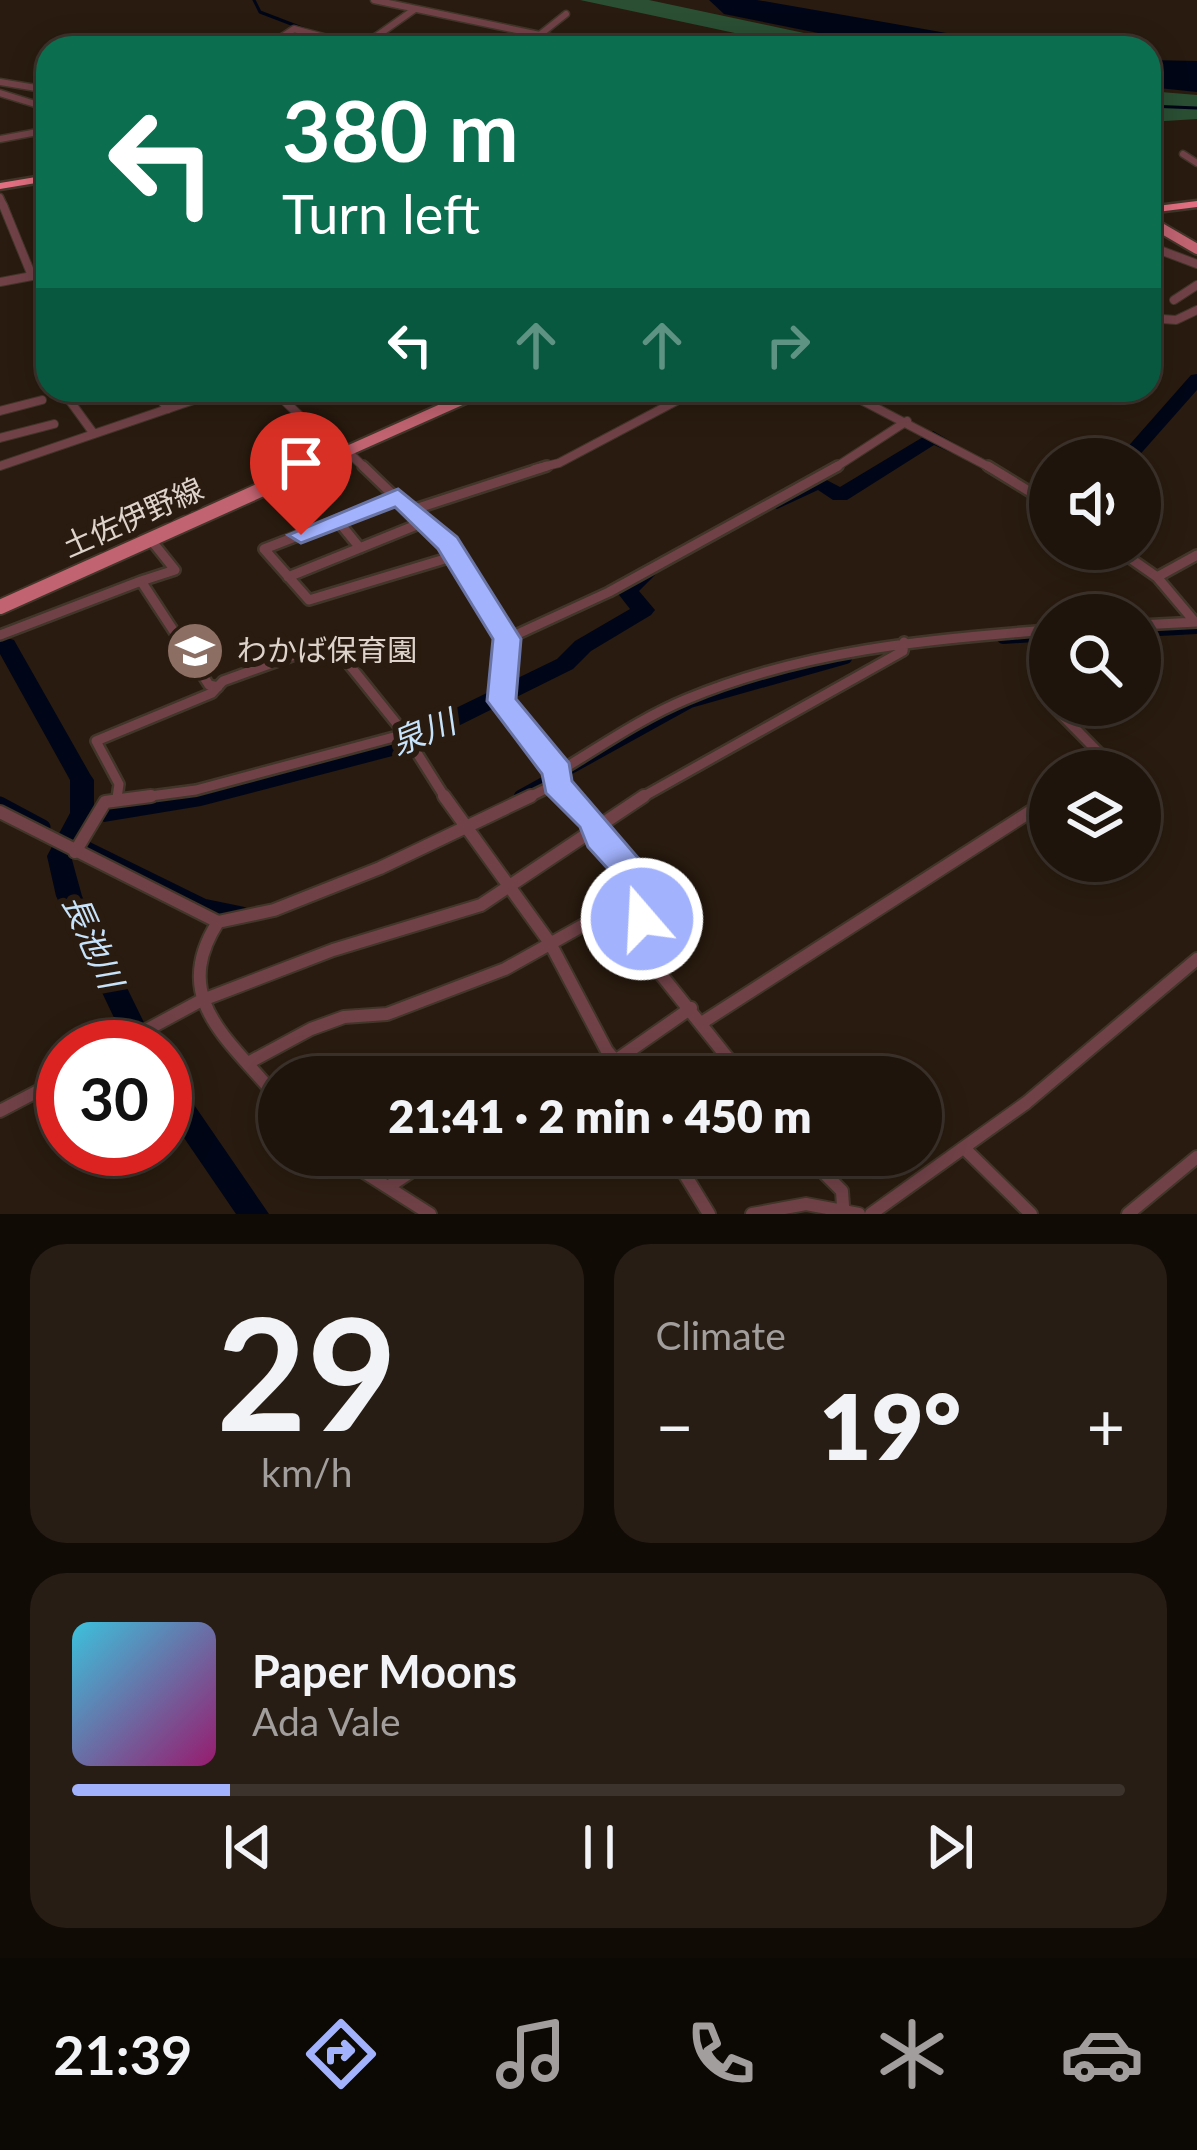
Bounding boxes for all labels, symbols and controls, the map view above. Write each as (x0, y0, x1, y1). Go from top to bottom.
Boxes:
text: 380 m (282, 79, 519, 180)
icon: left (84, 84, 240, 240)
text: Turn left (282, 181, 480, 246)
icon: left (377, 312, 443, 378)
icon: ahead (503, 312, 569, 378)
icon: ahead (629, 312, 695, 378)
icon: right (755, 312, 821, 378)
pin (250, 412, 352, 535)
icon: arrive (268, 430, 334, 496)
map controls (1029, 438, 1161, 882)
button: sound (1029, 438, 1161, 570)
street label: 土佐伊野線 (56, 469, 208, 563)
button: search (1029, 594, 1161, 726)
school or university icon: わかば保育園 (164, 620, 226, 682)
place label: わかば保育園 (237, 631, 417, 667)
water label: 泉川 (385, 699, 463, 762)
button: layers (1029, 750, 1161, 882)
position arrow (579, 856, 705, 982)
water label: 長池川 (56, 887, 134, 997)
speed limit sign: 30 (36, 1020, 192, 1176)
text: 21:41 · 2 min · 450 m (388, 1089, 812, 1143)
text: 29 (216, 1277, 397, 1464)
text: Climate (656, 1312, 786, 1358)
text: 19° (819, 1371, 961, 1479)
text: − (656, 1386, 694, 1465)
text: + (1087, 1386, 1125, 1465)
text: km/h (261, 1449, 352, 1495)
text: Paper Moons (252, 1644, 517, 1698)
text: Ada Vale (252, 1698, 401, 1744)
icon: previous (215, 1814, 281, 1880)
icon: pause (566, 1814, 632, 1880)
icon: next (917, 1814, 983, 1880)
icon: directions (299, 2012, 383, 2096)
icon: music (489, 2012, 573, 2096)
icon: phone (679, 2012, 763, 2096)
icon: climate (870, 2012, 954, 2096)
icon: car (1060, 2012, 1144, 2096)
text: 21:39 (53, 2022, 192, 2087)

